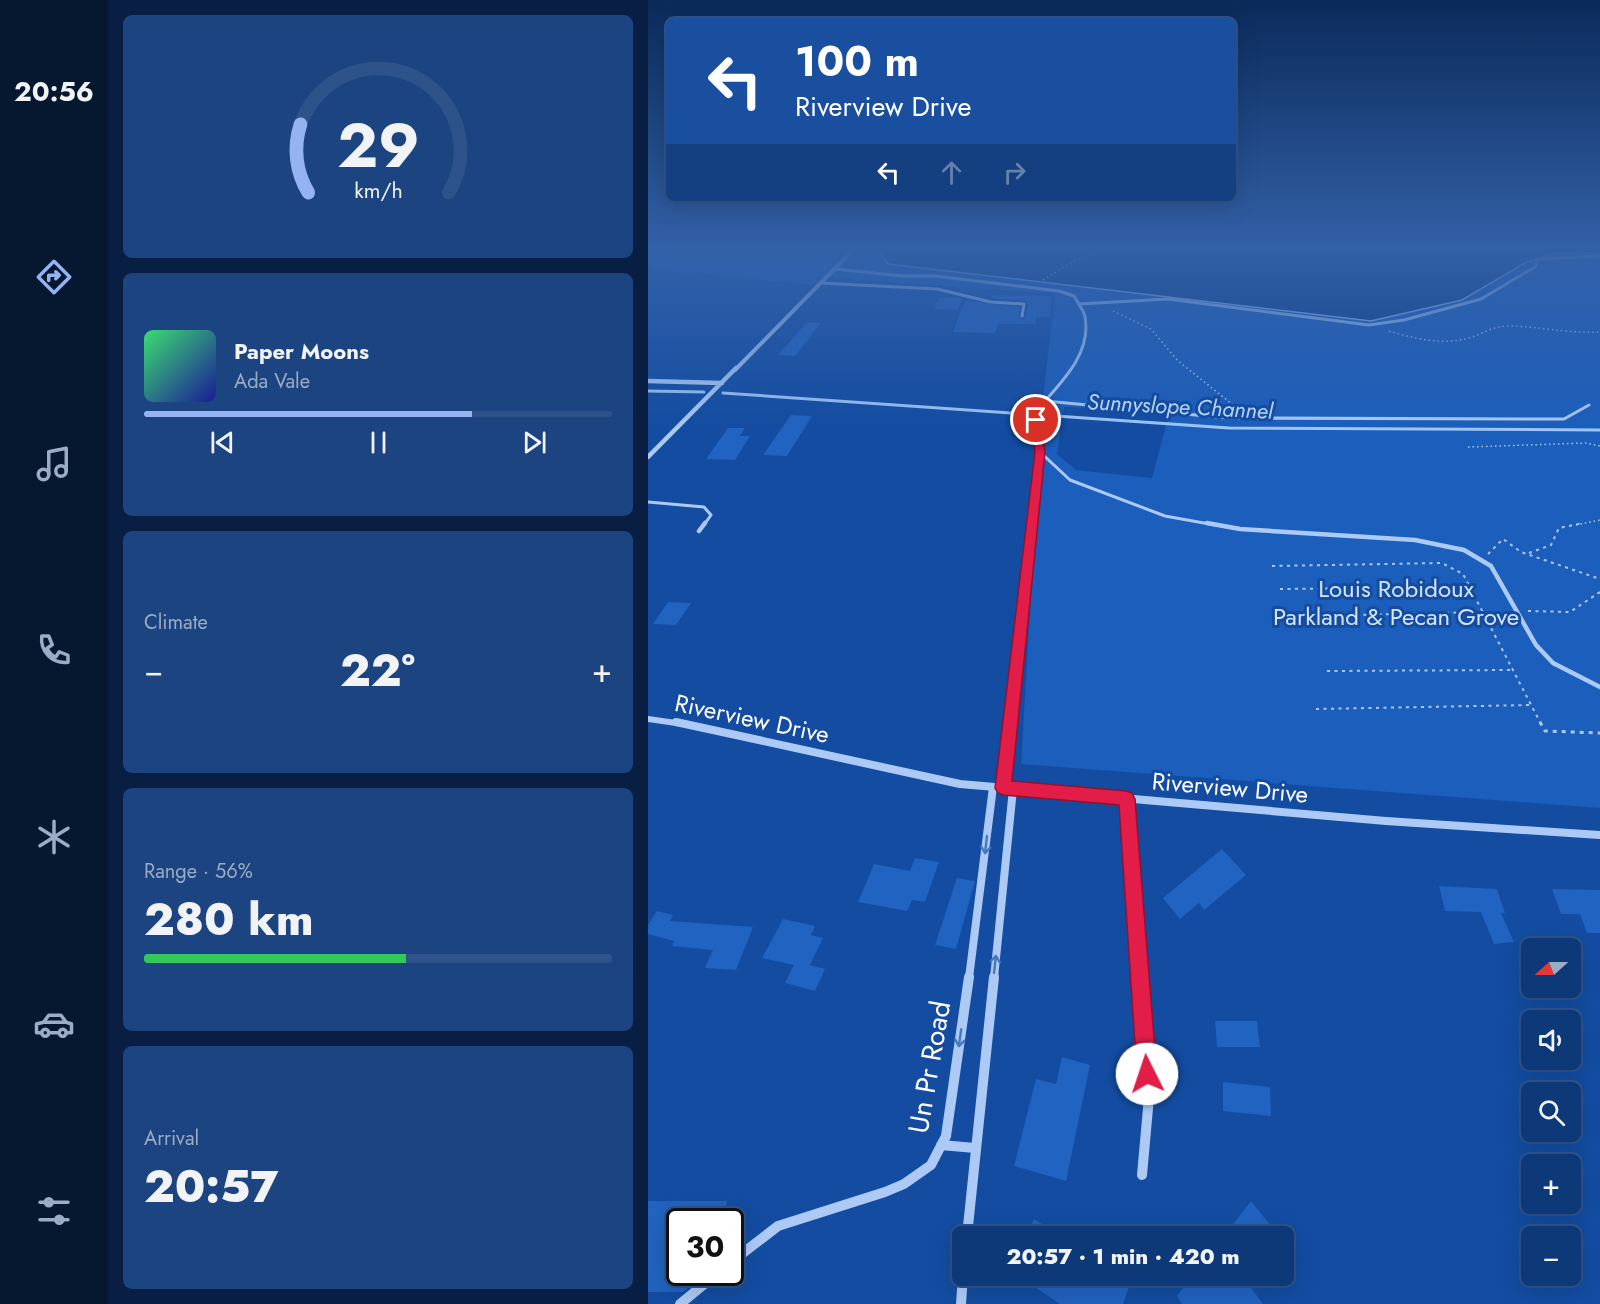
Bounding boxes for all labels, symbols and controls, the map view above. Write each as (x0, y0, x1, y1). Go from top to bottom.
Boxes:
text: 100 m (795, 31, 919, 92)
icon: left (696, 42, 774, 120)
text: 20:56 (14, 72, 94, 111)
text: Riverview Drive (795, 87, 971, 126)
text: 29 (337, 101, 419, 191)
icon: left (872, 156, 905, 189)
icon: ahead (935, 156, 968, 189)
icon: right (998, 156, 1031, 189)
text: km/h (354, 176, 402, 207)
icon: directions (33, 256, 75, 298)
text: Paper Moons (234, 335, 369, 367)
text: Ada Vale (234, 367, 310, 396)
water label: Sunnyslope Channel (1086, 385, 1275, 427)
pin (1010, 394, 1061, 445)
icon: arrive (1019, 403, 1052, 436)
icon: previous (206, 426, 239, 459)
icon: pause (362, 426, 395, 459)
icon: next (518, 426, 551, 459)
icon: music (33, 443, 75, 485)
park label: Louis Robidoux Parkland & Pecan Grove (1273, 571, 1519, 634)
text: Climate (144, 608, 208, 637)
icon: phone (33, 629, 75, 671)
text: 22° (340, 638, 415, 703)
text: − (144, 647, 163, 694)
text: + (592, 647, 612, 694)
street label: Riverview Drive (672, 685, 832, 752)
street label: Riverview Drive (1150, 763, 1310, 812)
icon: climate (33, 816, 75, 858)
one-way arrow (980, 834, 991, 854)
text: Range · 56% (144, 857, 253, 886)
text: 280 km (144, 887, 313, 952)
north arrow (1521, 938, 1581, 998)
map controls (1521, 938, 1581, 1286)
one-way arrow (989, 955, 1000, 975)
street label: Un Pr Road (898, 998, 961, 1137)
icon: car (33, 1003, 75, 1045)
button: sound (1521, 1010, 1581, 1070)
one-way arrow (955, 1028, 966, 1048)
position arrow (1115, 1042, 1179, 1106)
button: search (1521, 1082, 1581, 1142)
text: Arrival (144, 1124, 199, 1153)
text: 20:57 (144, 1154, 278, 1219)
button: + (1521, 1154, 1581, 1214)
icon: filters (33, 1190, 75, 1232)
speed limit sign: 30 (666, 1208, 744, 1286)
button: − (1521, 1226, 1581, 1286)
text: 20:57 · 1 min · 420 m (1006, 1240, 1240, 1272)

